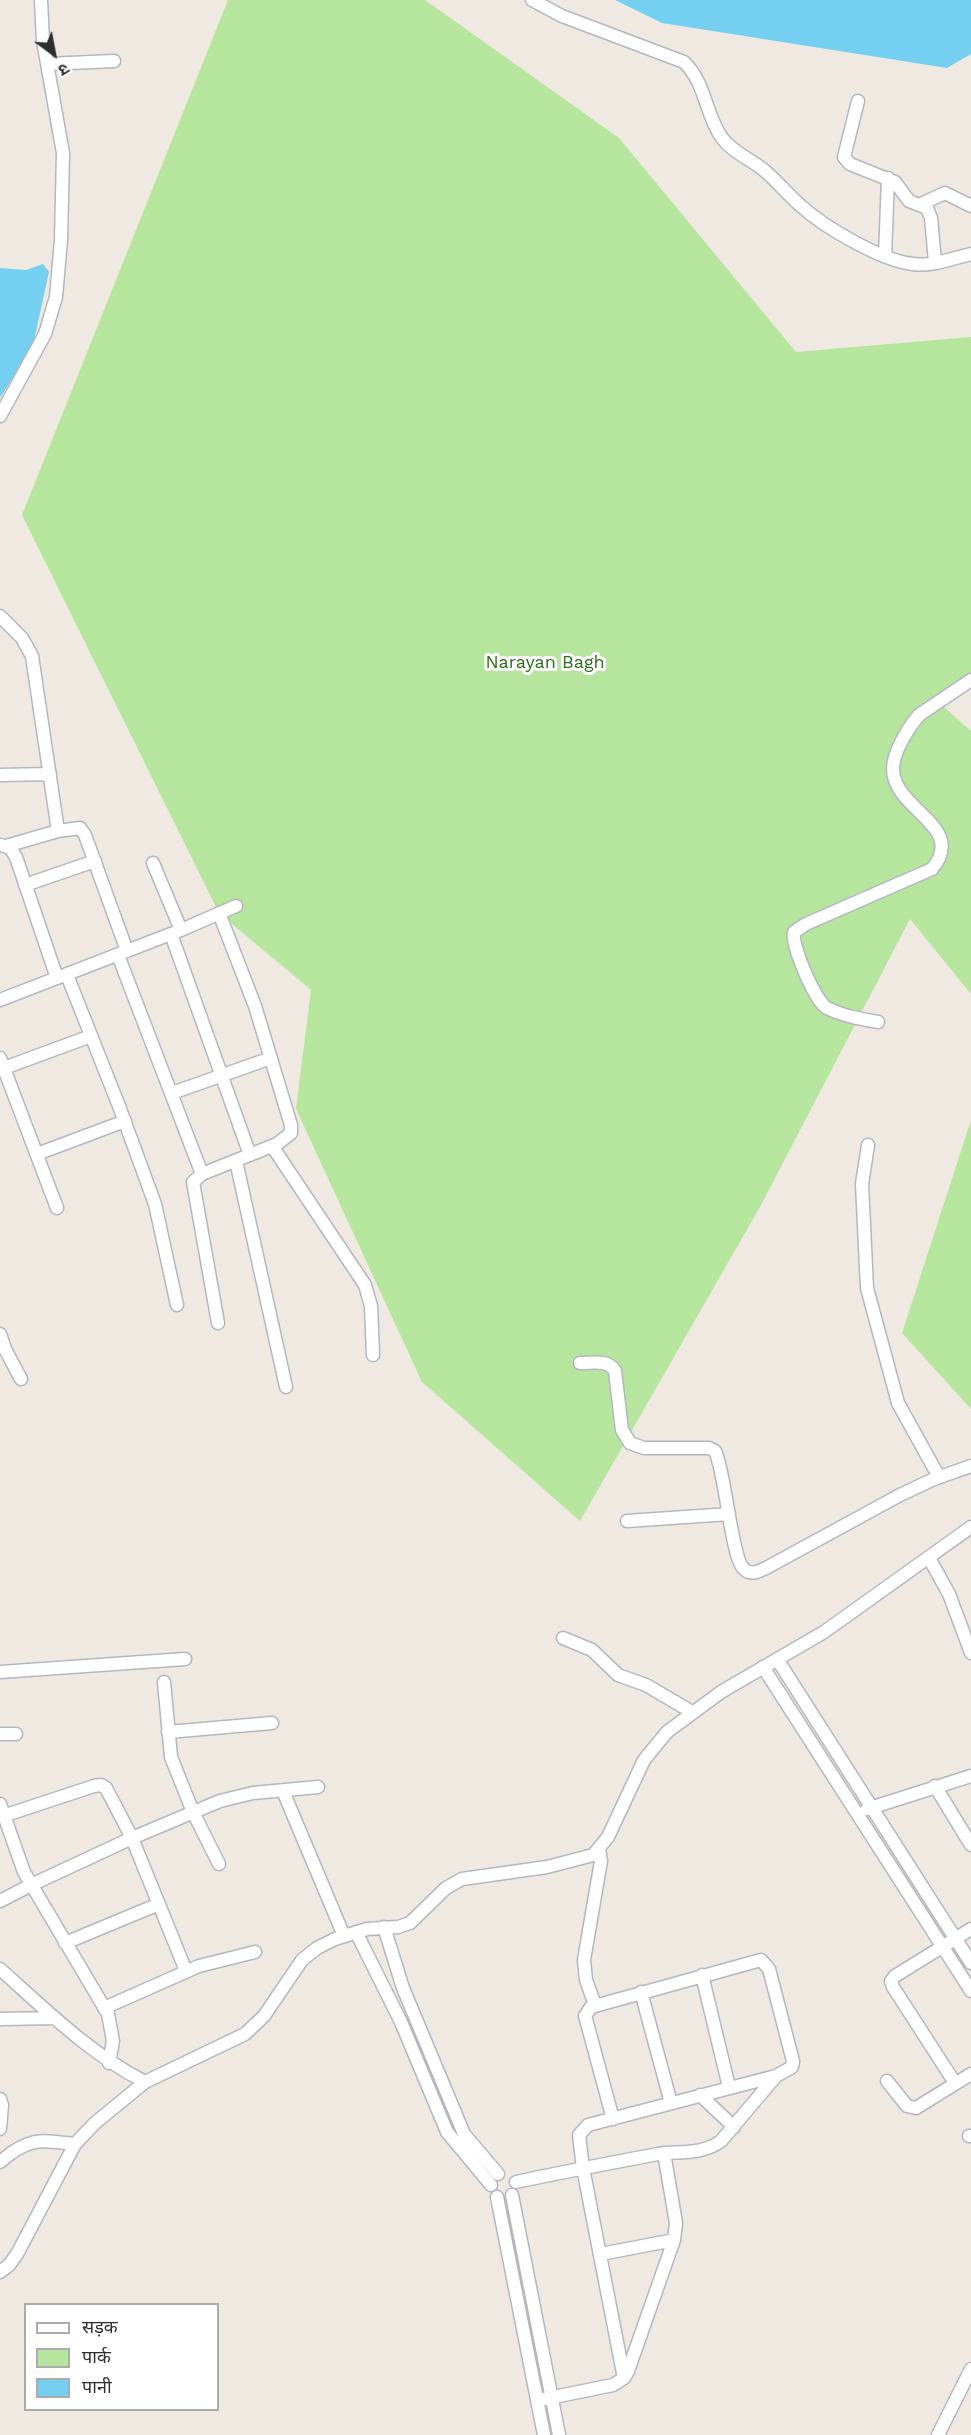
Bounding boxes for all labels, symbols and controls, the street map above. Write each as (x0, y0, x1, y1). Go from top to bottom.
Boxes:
north arrow (24, 24, 84, 84)
text: उ (55, 59, 73, 80)
park label: Narayan Bagh (485, 652, 605, 674)
legend (24, 2303, 219, 2411)
text: सड़क (82, 2316, 118, 2337)
text: पार्क (82, 2346, 111, 2367)
text: पानी (82, 2376, 112, 2397)

